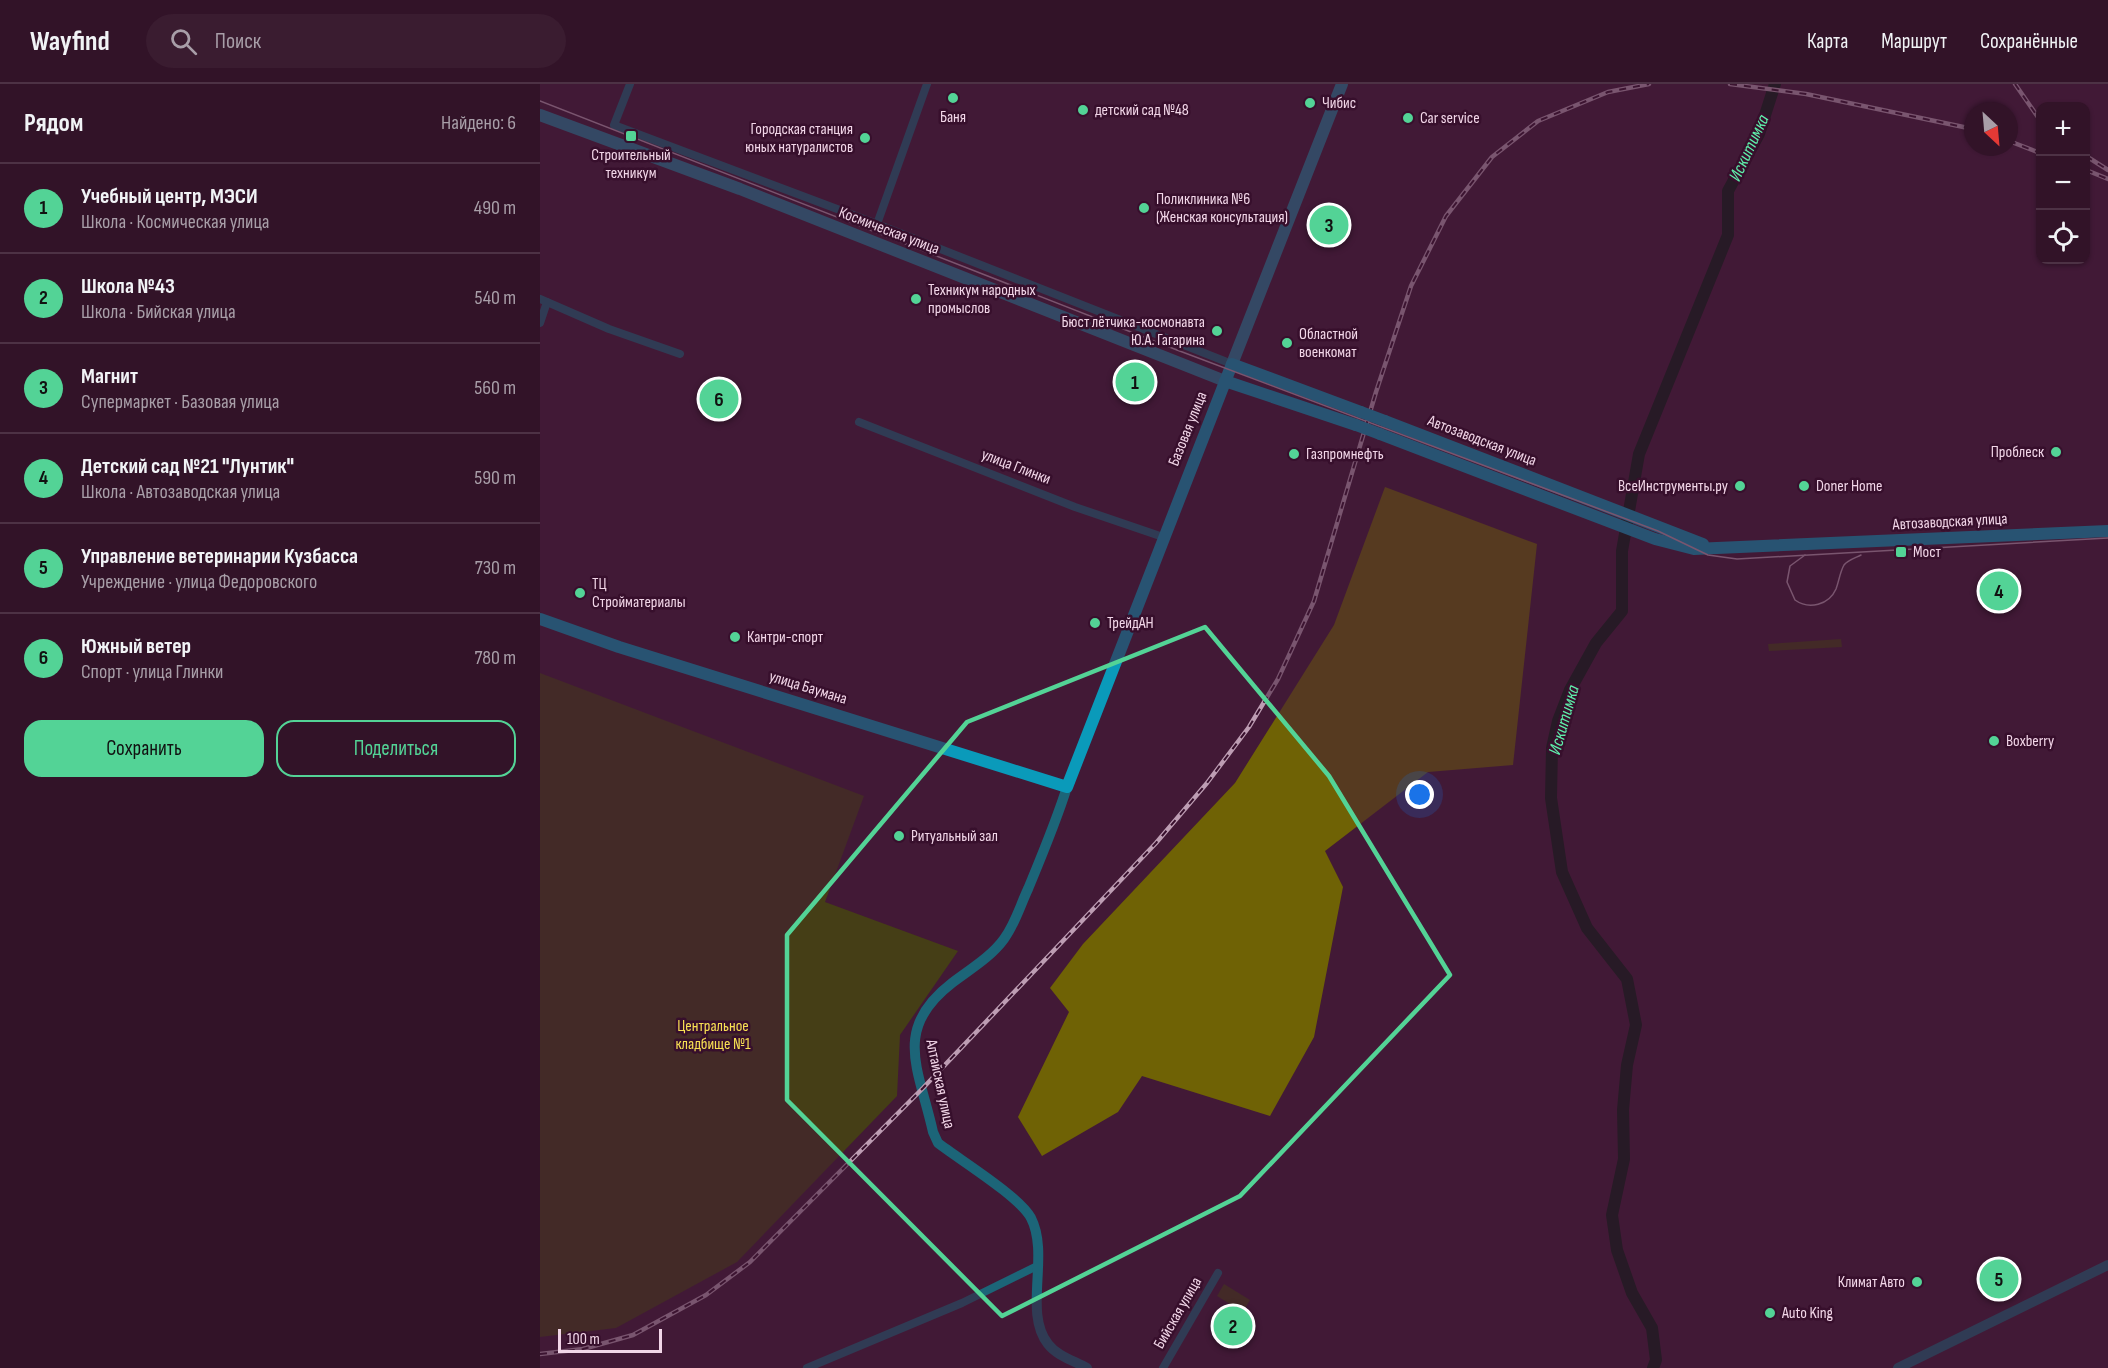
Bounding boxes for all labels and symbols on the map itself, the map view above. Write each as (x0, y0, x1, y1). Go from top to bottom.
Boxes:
marker: Баня (946, 91, 960, 105)
place label: Чибис (1322, 94, 1356, 113)
marker: Чибис (1303, 96, 1317, 110)
place label: детский сад №48 (1095, 101, 1189, 120)
north arrow (1964, 102, 2018, 156)
marker: детский сад №48 (1076, 103, 1090, 117)
place label: Баня (940, 108, 966, 127)
place label: Car service (1420, 109, 1480, 128)
marker: Car service (1401, 111, 1415, 125)
water label: Искитимка (1724, 111, 1774, 185)
place label: Городская станция юных натуралистов (745, 120, 853, 157)
marker: Строительный техникум (624, 129, 638, 143)
marker: Городская станция юных натуралистов (858, 131, 872, 145)
place label: Строительный техникум (591, 146, 671, 183)
place label: Поликлиника №6 (Женская консультация) (1156, 190, 1288, 227)
marker: Поликлиника №6 (Женская консультация) (1137, 201, 1151, 215)
pin: 3 (1310, 202, 1348, 248)
street label: Космическая улица (836, 203, 942, 259)
place label: Техникум народных промыслов (928, 281, 1036, 318)
marker: Техникум народных промыслов (909, 292, 923, 306)
place label: Бюст лётчика-космонавта Ю.А. Гагарина (1062, 313, 1205, 350)
marker: Бюст лётчика-космонавта Ю.А. Гагарина (1210, 324, 1224, 338)
place label: Областной военкомат (1299, 325, 1358, 362)
marker: Областной военкомат (1280, 336, 1294, 350)
pin: 1 (1116, 360, 1154, 404)
pin: 6 (700, 376, 738, 422)
street label: Базовая улица (1164, 389, 1212, 469)
street label: Автозаводская улица (1424, 411, 1539, 470)
place label: Проблеск (1991, 443, 2045, 462)
street label: улица Глинки (979, 445, 1053, 489)
place label: Газпромнефть (1306, 445, 1384, 464)
marker: Проблеск (2049, 445, 2063, 459)
marker: Газпромнефть (1287, 447, 1301, 461)
place label: ВсеИнструменты.ру (1618, 477, 1728, 496)
place label: Doner Home (1816, 477, 1882, 496)
marker: ВсеИнструменты.ру (1733, 479, 1747, 493)
marker: Doner Home (1797, 479, 1811, 493)
street label: Автозаводская улица (1891, 510, 2008, 535)
place label: Мост (1913, 543, 1942, 562)
marker: Мост (1894, 545, 1908, 559)
pin: 4 (1980, 568, 2018, 614)
place label: ТЦ Стройматериалы (592, 575, 686, 612)
marker: ТЦ Стройматериалы (573, 586, 587, 600)
place label: ТрейдАН (1107, 614, 1154, 633)
marker: ТрейдАН (1088, 616, 1102, 630)
place label: Кантри-спорт (747, 628, 824, 647)
marker: Кантри-спорт (728, 630, 742, 644)
street label: улица Баумана (767, 667, 849, 709)
water label: Искитимка (1544, 682, 1584, 757)
place label: Boxberry (2006, 732, 2054, 751)
marker: Boxberry (1987, 734, 2001, 748)
your location (1405, 780, 1434, 809)
place label: Ритуальный зал (911, 827, 998, 846)
marker: Ритуальный зал (892, 829, 906, 843)
park label: Центральное кладбище №1 (675, 1017, 751, 1054)
street label: Алтайская улица (921, 1037, 959, 1130)
pin: 5 (1980, 1256, 2018, 1302)
place label: Климат Авто (1838, 1273, 1905, 1292)
street label: Бийская улица (1150, 1274, 1206, 1352)
marker: Климат Авто (1910, 1275, 1924, 1289)
pin: 2 (1214, 1304, 1252, 1348)
place label: Auto King (1781, 1304, 1833, 1323)
marker: Auto King (1763, 1306, 1777, 1320)
scale bar (558, 1326, 662, 1354)

